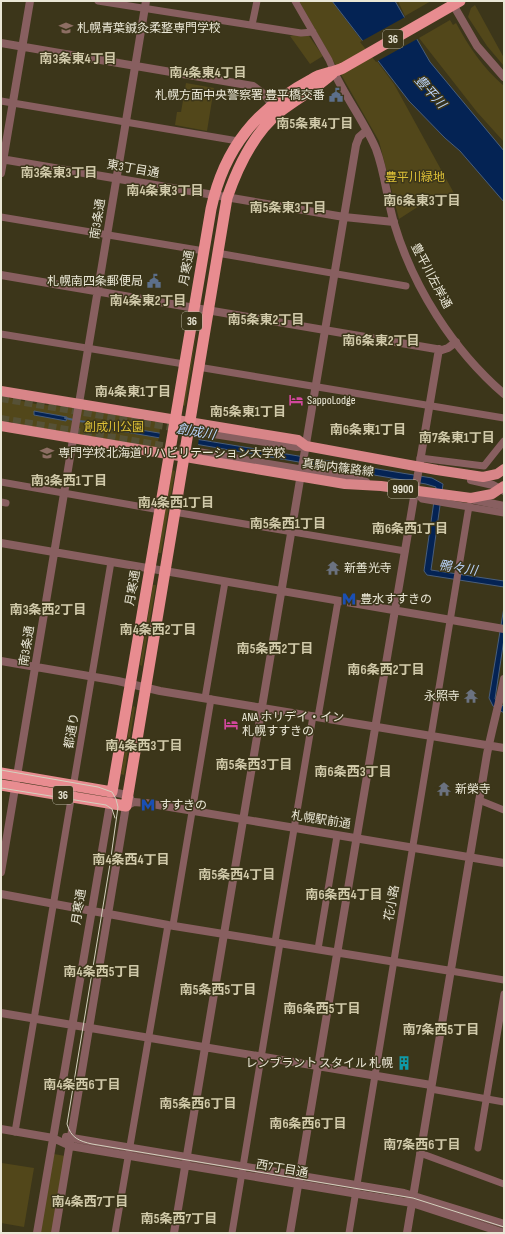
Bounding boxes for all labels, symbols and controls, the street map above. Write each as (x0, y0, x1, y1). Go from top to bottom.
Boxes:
school or university icon: 札幌青葉鍼灸柔整専門学校 (58, 20, 74, 36)
place label: 札幌青葉鍼灸柔整専門学校 (77, 21, 221, 36)
road number: 36 (383, 30, 403, 48)
district label: 南3条東4丁目 (40, 51, 116, 67)
district label: 南4条東4丁目 (169, 65, 247, 81)
water label: 豊平川 (411, 72, 450, 113)
public building icon: 札幌方面中央警察署 豊平橋交番 (328, 87, 344, 103)
place label: 札幌方面中央警察署 豊平橋交番 (155, 88, 325, 103)
district label: 南5条東4丁目 (277, 116, 353, 132)
street label: 東3丁目通 (106, 157, 160, 181)
district label: 南3条東3丁目 (21, 165, 97, 181)
park label: 豊平川緑地 (385, 170, 445, 185)
district label: 南4条東3丁目 (127, 183, 203, 199)
district label: 南6条東3丁目 (384, 193, 460, 209)
street label: 南3条通 (87, 198, 109, 240)
district label: 南5条東3丁目 (250, 200, 326, 216)
street label: 豊平川左岸通 (407, 241, 455, 311)
street label: 月寒通 (176, 249, 198, 287)
public building icon: 札幌南四条郵便局 (146, 273, 162, 289)
place label: 札幌南四条郵便局 (47, 274, 143, 289)
district label: 南4条東2丁目 (110, 293, 186, 309)
road number: 36 (182, 312, 202, 330)
district label: 南5条東2丁目 (228, 312, 304, 328)
district label: 南6条東2丁目 (343, 333, 419, 349)
district label: 南4条東1丁目 (95, 384, 171, 400)
hotel icon: SappoLodge (288, 392, 304, 408)
place label: SappoLodge (307, 393, 356, 408)
district label: 南5条東1丁目 (210, 404, 286, 420)
park label: 創成川公園 (84, 420, 144, 435)
water label: 創成川 (175, 421, 219, 444)
district label: 南6条東1丁目 (330, 422, 406, 438)
district label: 南7条東1丁目 (419, 430, 495, 446)
school or university icon: 専門学校北海道リハビリテーション大学校 (39, 445, 55, 461)
place label: 専門学校北海道リハビリテーション大学校 (58, 446, 286, 461)
street label: 真駒内篠路線 (301, 456, 375, 480)
district label: 南3条西1丁目 (31, 473, 107, 489)
road number: 9900 (388, 480, 418, 498)
district label: 南4条西1丁目 (138, 495, 214, 511)
district label: 南5条西1丁目 (250, 516, 326, 532)
district label: 南6条西1丁目 (372, 521, 448, 537)
water label: 鴨々川 (437, 557, 480, 579)
temple icon: 新善光寺 (325, 560, 341, 576)
place label: 新善光寺 (344, 561, 392, 576)
street label: 月寒通 (122, 569, 144, 607)
metro station icon: 豊水すすきの (341, 591, 357, 607)
place label: 豊水すすきの (360, 592, 432, 607)
district label: 南3条西2丁目 (10, 602, 86, 618)
district label: 南4条西2丁目 (120, 622, 196, 638)
street label: 南3条通 (16, 625, 38, 667)
district label: 南5条西2丁目 (237, 641, 313, 657)
district label: 南6条西2丁目 (348, 662, 424, 678)
temple icon: 永照寺 (463, 688, 479, 704)
place label: 永照寺 (424, 689, 460, 704)
place label: ANA ホリデイ・イン 札幌すすきの (241, 710, 344, 739)
street label: 都通り (61, 712, 83, 750)
hotel icon: ANA ホリデイ・イン 札幌すすきの (223, 716, 239, 732)
district label: 南4条西3丁目 (106, 738, 182, 754)
district label: 南5条西3丁目 (216, 757, 292, 773)
district label: 南6条西3丁目 (315, 764, 391, 780)
temple icon: 新榮寺 (436, 781, 452, 797)
place label: 新榮寺 (455, 782, 491, 797)
road number: 36 (53, 786, 73, 804)
metro station icon: すすきの (140, 797, 156, 813)
place label: すすきの (159, 798, 207, 813)
street label: 札幌駅前通 (290, 808, 352, 832)
district label: 南4条西4丁目 (92, 852, 170, 868)
district label: 南5条西4丁目 (199, 867, 275, 883)
street label: 花小路 (381, 884, 403, 922)
district label: 南6条西4丁目 (305, 887, 383, 903)
street label: 月寒通 (69, 888, 89, 926)
district label: 南4条西5丁目 (64, 964, 140, 980)
district label: 南5条西5丁目 (180, 982, 256, 998)
district label: 南6条西5丁目 (284, 1001, 360, 1017)
district label: 南7条西5丁目 (403, 1022, 479, 1038)
building icon: レンブラント スタイル 札幌 (396, 1055, 412, 1071)
place label: レンブラント スタイル 札幌 (246, 1056, 393, 1071)
district label: 南4条西6丁目 (43, 1077, 121, 1093)
district label: 南5条西6丁目 (160, 1096, 236, 1112)
district label: 南6条西6丁目 (269, 1116, 347, 1132)
district label: 南7条西6丁目 (384, 1137, 460, 1153)
street label: 西7丁目通 (255, 1157, 309, 1181)
district label: 南4条西7丁目 (52, 1194, 128, 1210)
district label: 南5条西7丁目 (141, 1211, 217, 1227)

